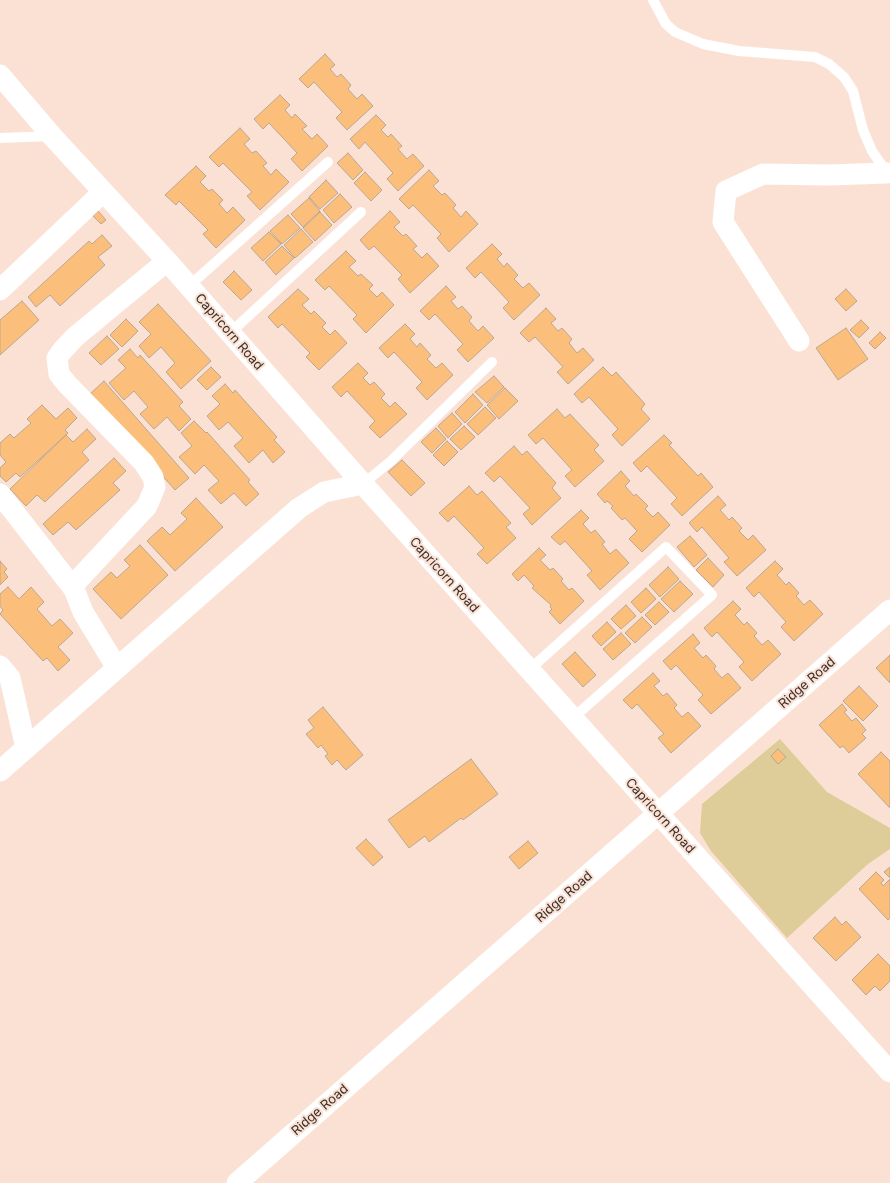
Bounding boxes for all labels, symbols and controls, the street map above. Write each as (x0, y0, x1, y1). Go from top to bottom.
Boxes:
street label: Capricorn Road (192, 291, 266, 373)
street label: Capricorn Road (406, 534, 482, 616)
street label: Ridge Road (775, 654, 839, 712)
street label: Capricorn Road (622, 775, 698, 857)
street label: Ridge Road (532, 868, 596, 926)
street label: Ridge Road (288, 1081, 352, 1139)

